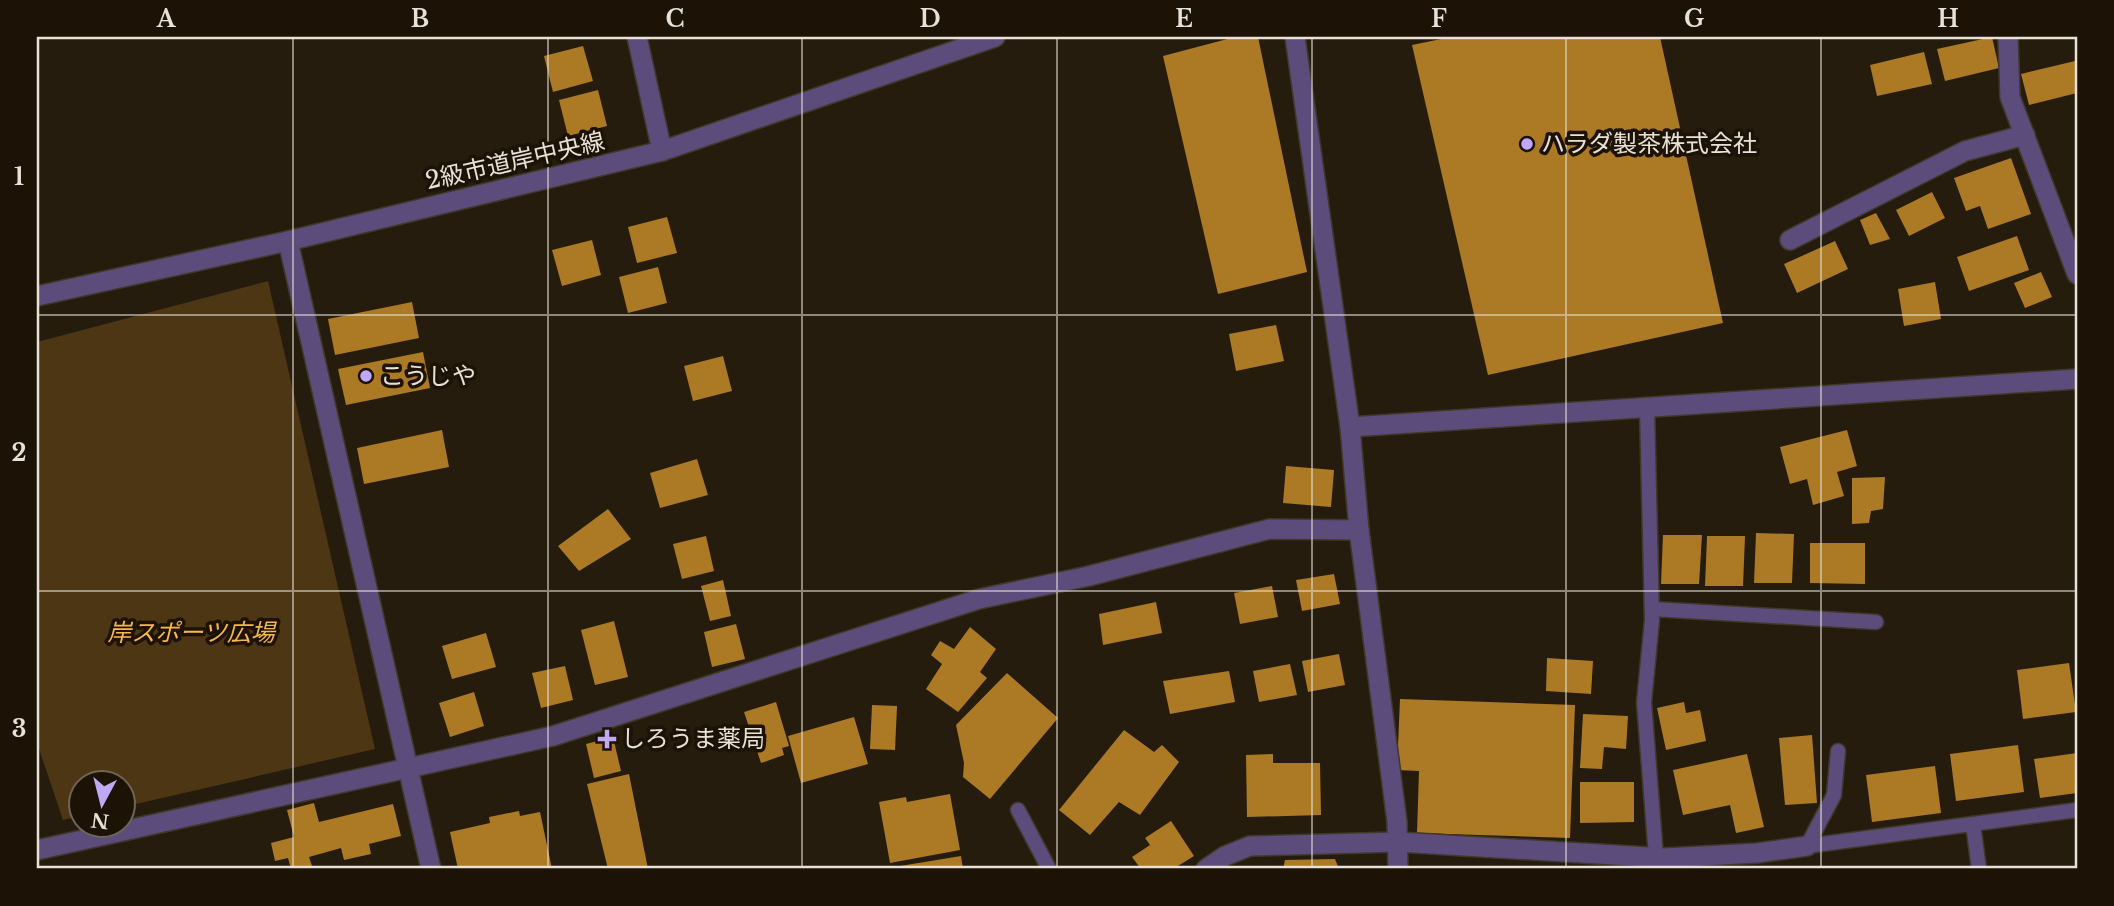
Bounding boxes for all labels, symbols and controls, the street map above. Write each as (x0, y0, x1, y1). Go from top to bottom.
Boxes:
text: A (156, 5, 177, 33)
text: B (411, 5, 429, 33)
text: C (666, 5, 684, 33)
text: D (919, 5, 941, 33)
text: E (1175, 5, 1193, 33)
text: F (1431, 5, 1447, 33)
text: G (1684, 5, 1704, 33)
text: H (1937, 5, 1959, 33)
street label: 2級市道岸中央線 (423, 126, 607, 195)
place label: ハラダ製茶株式会社 (1541, 129, 1757, 158)
marker: ハラダ製茶株式会社 (1519, 136, 1535, 152)
text: 1 (14, 163, 24, 191)
place label: こうじや (380, 361, 476, 390)
marker: こうじや (358, 368, 374, 384)
text: 2 (12, 439, 26, 467)
park label: 岸スポーツ広場 (107, 618, 278, 647)
text: 3 (12, 715, 26, 743)
place label: しろうま薬局 (621, 724, 765, 753)
marker: しろうま薬局 (599, 731, 615, 747)
north arrow (66, 769, 136, 839)
text: N (90, 808, 110, 833)

